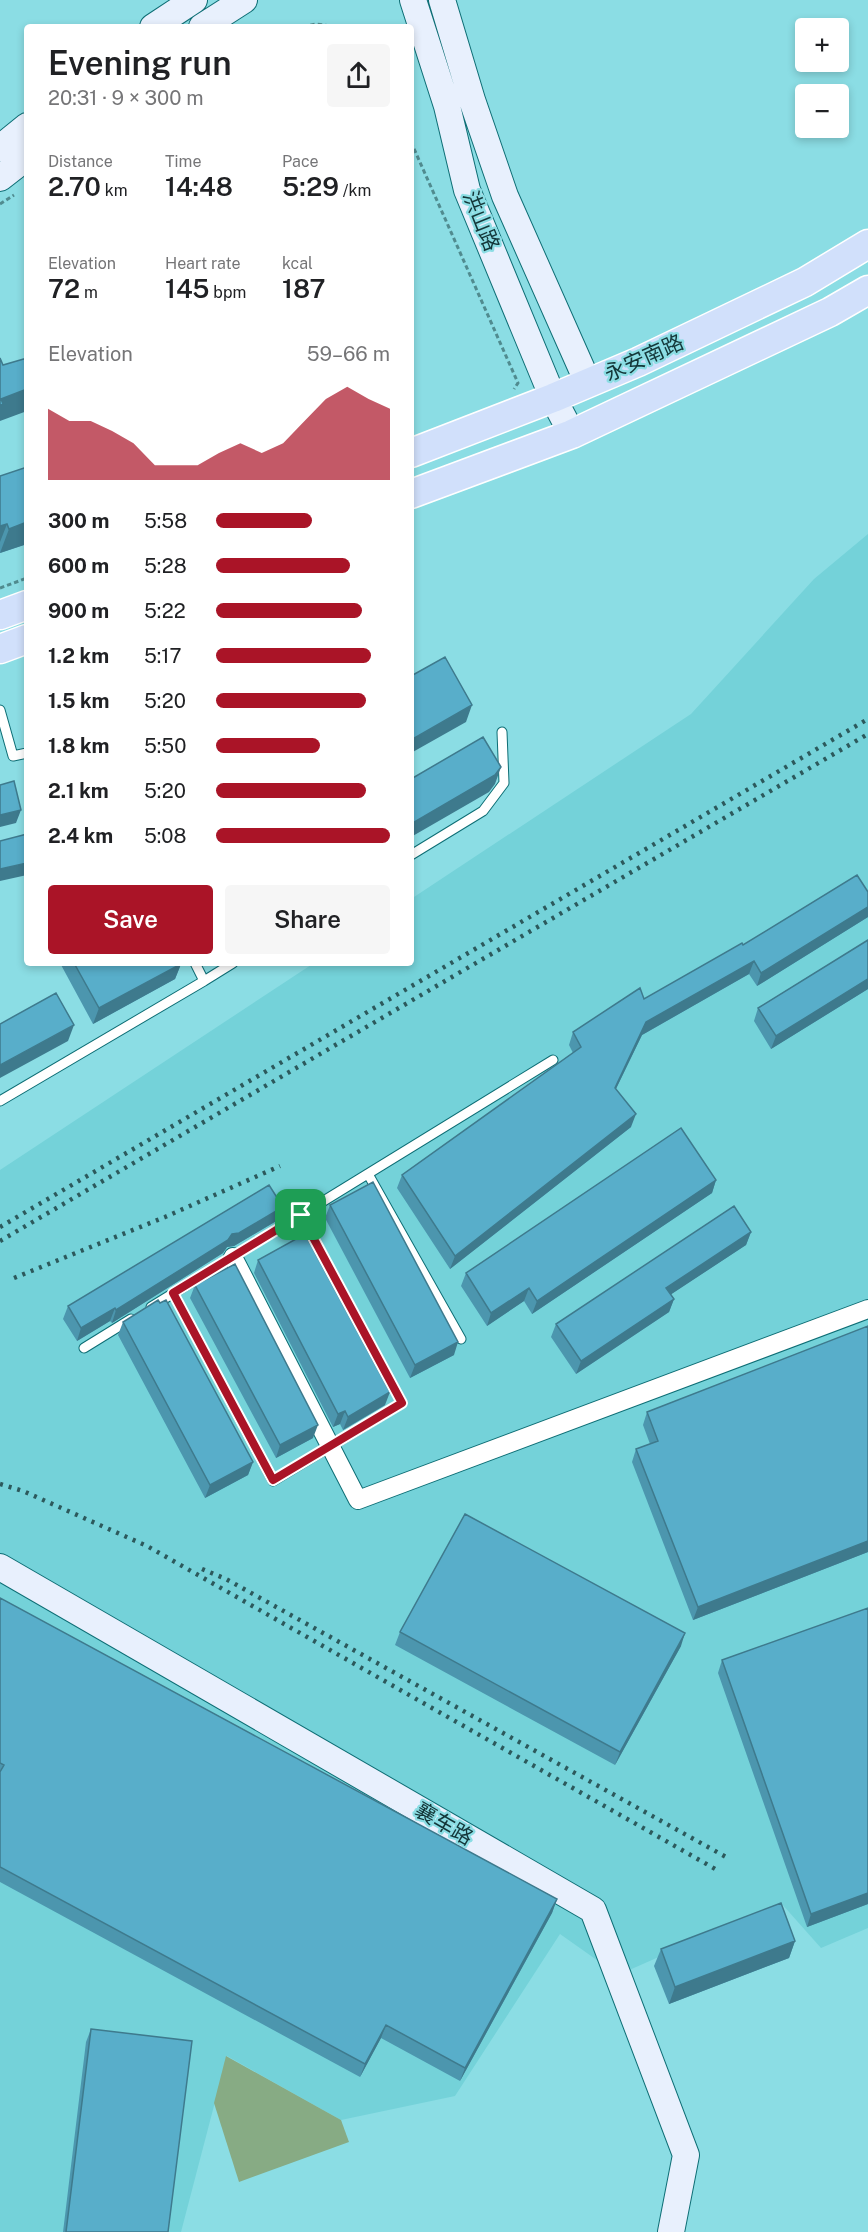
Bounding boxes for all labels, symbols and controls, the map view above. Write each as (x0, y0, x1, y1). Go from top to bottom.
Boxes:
map controls (795, 18, 849, 138)
button: + (795, 18, 849, 72)
text: Evening run (48, 44, 231, 82)
button: share (327, 44, 390, 107)
button: − (795, 84, 849, 138)
text: 20:31 · 9 × 300 m (48, 86, 204, 110)
text: Distance (48, 152, 113, 171)
text: Time (165, 152, 201, 171)
text: Pace (282, 152, 319, 171)
text: 2.70 (48, 171, 101, 202)
text: 14:48 (165, 171, 233, 202)
text: 5:29 (282, 171, 339, 202)
text: km (101, 181, 127, 200)
text: /km (339, 181, 371, 200)
street label: 洪山路 (458, 187, 505, 255)
text: Elevation (48, 254, 116, 273)
text: Heart rate (165, 254, 241, 273)
text: kcal (282, 254, 313, 273)
text: 72 (48, 273, 80, 304)
text: 145 (165, 273, 209, 304)
text: 187 (282, 273, 326, 304)
text: m (80, 283, 98, 302)
text: bpm (209, 283, 246, 302)
street label: 永安南路 (600, 329, 687, 386)
text: Elevation (48, 342, 133, 366)
text: 59–66 m (307, 342, 390, 366)
text: 300 m (48, 509, 109, 533)
text: 5:58 (144, 509, 187, 533)
text: 600 m (48, 554, 109, 578)
text: 5:28 (144, 554, 187, 578)
text: 900 m (48, 599, 109, 623)
text: 5:22 (144, 599, 186, 623)
text: 1.2 km (48, 644, 109, 668)
text: 5:17 (144, 644, 181, 668)
text: 1.5 km (48, 689, 109, 713)
text: 5:20 (144, 689, 186, 713)
text: 1.8 km (48, 734, 109, 758)
text: 5:50 (144, 734, 186, 758)
text: 2.1 km (48, 779, 109, 803)
text: 5:20 (144, 779, 186, 803)
text: 2.4 km (48, 824, 113, 848)
text: 5:08 (144, 824, 186, 848)
button: Save (48, 885, 213, 954)
button: Share (225, 885, 390, 954)
pin (275, 1189, 326, 1240)
icon: arrive (284, 1198, 317, 1231)
street label: 襄车路 (411, 1797, 478, 1850)

